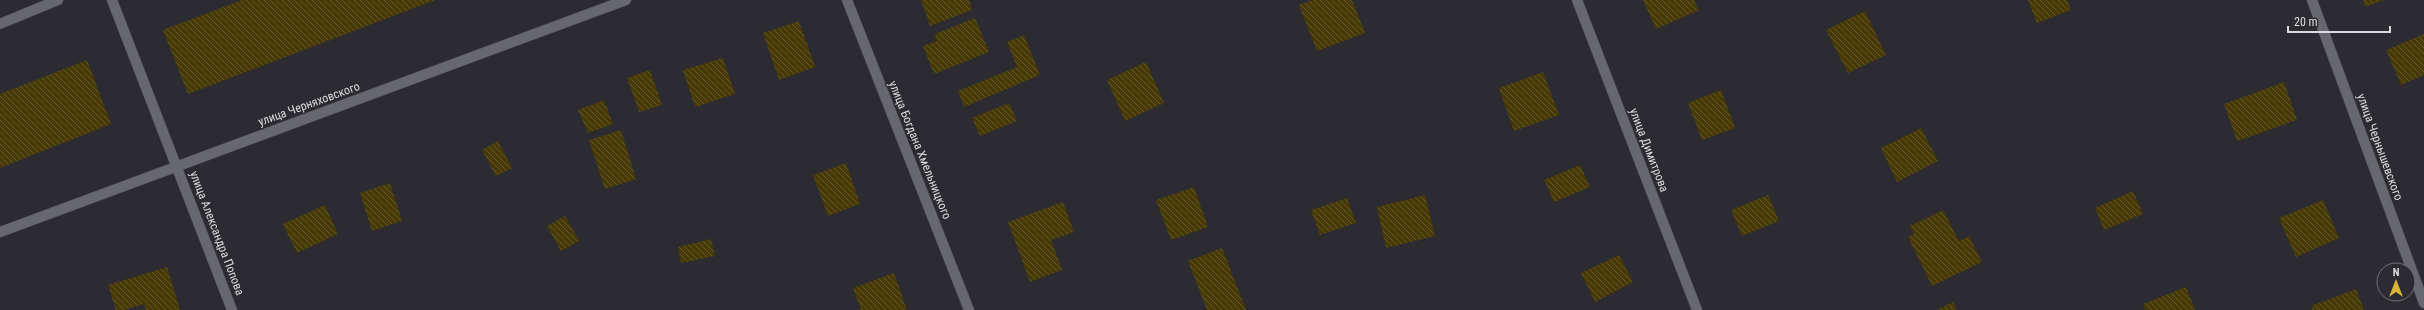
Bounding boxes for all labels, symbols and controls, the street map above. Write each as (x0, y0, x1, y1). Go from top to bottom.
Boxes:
scale bar (2288, 8, 2390, 34)
text: 20 m (2294, 15, 2318, 29)
street label: улица Черняховского (256, 79, 362, 129)
street label: улица Богдана Хмельницкого (886, 79, 954, 221)
street label: улица Чернышевского (2354, 92, 2406, 202)
street label: улица Димитрова (1627, 106, 1671, 194)
street label: улица Александра Попова (187, 169, 247, 297)
north arrow (2376, 262, 2416, 302)
text: N (2393, 266, 2400, 279)

